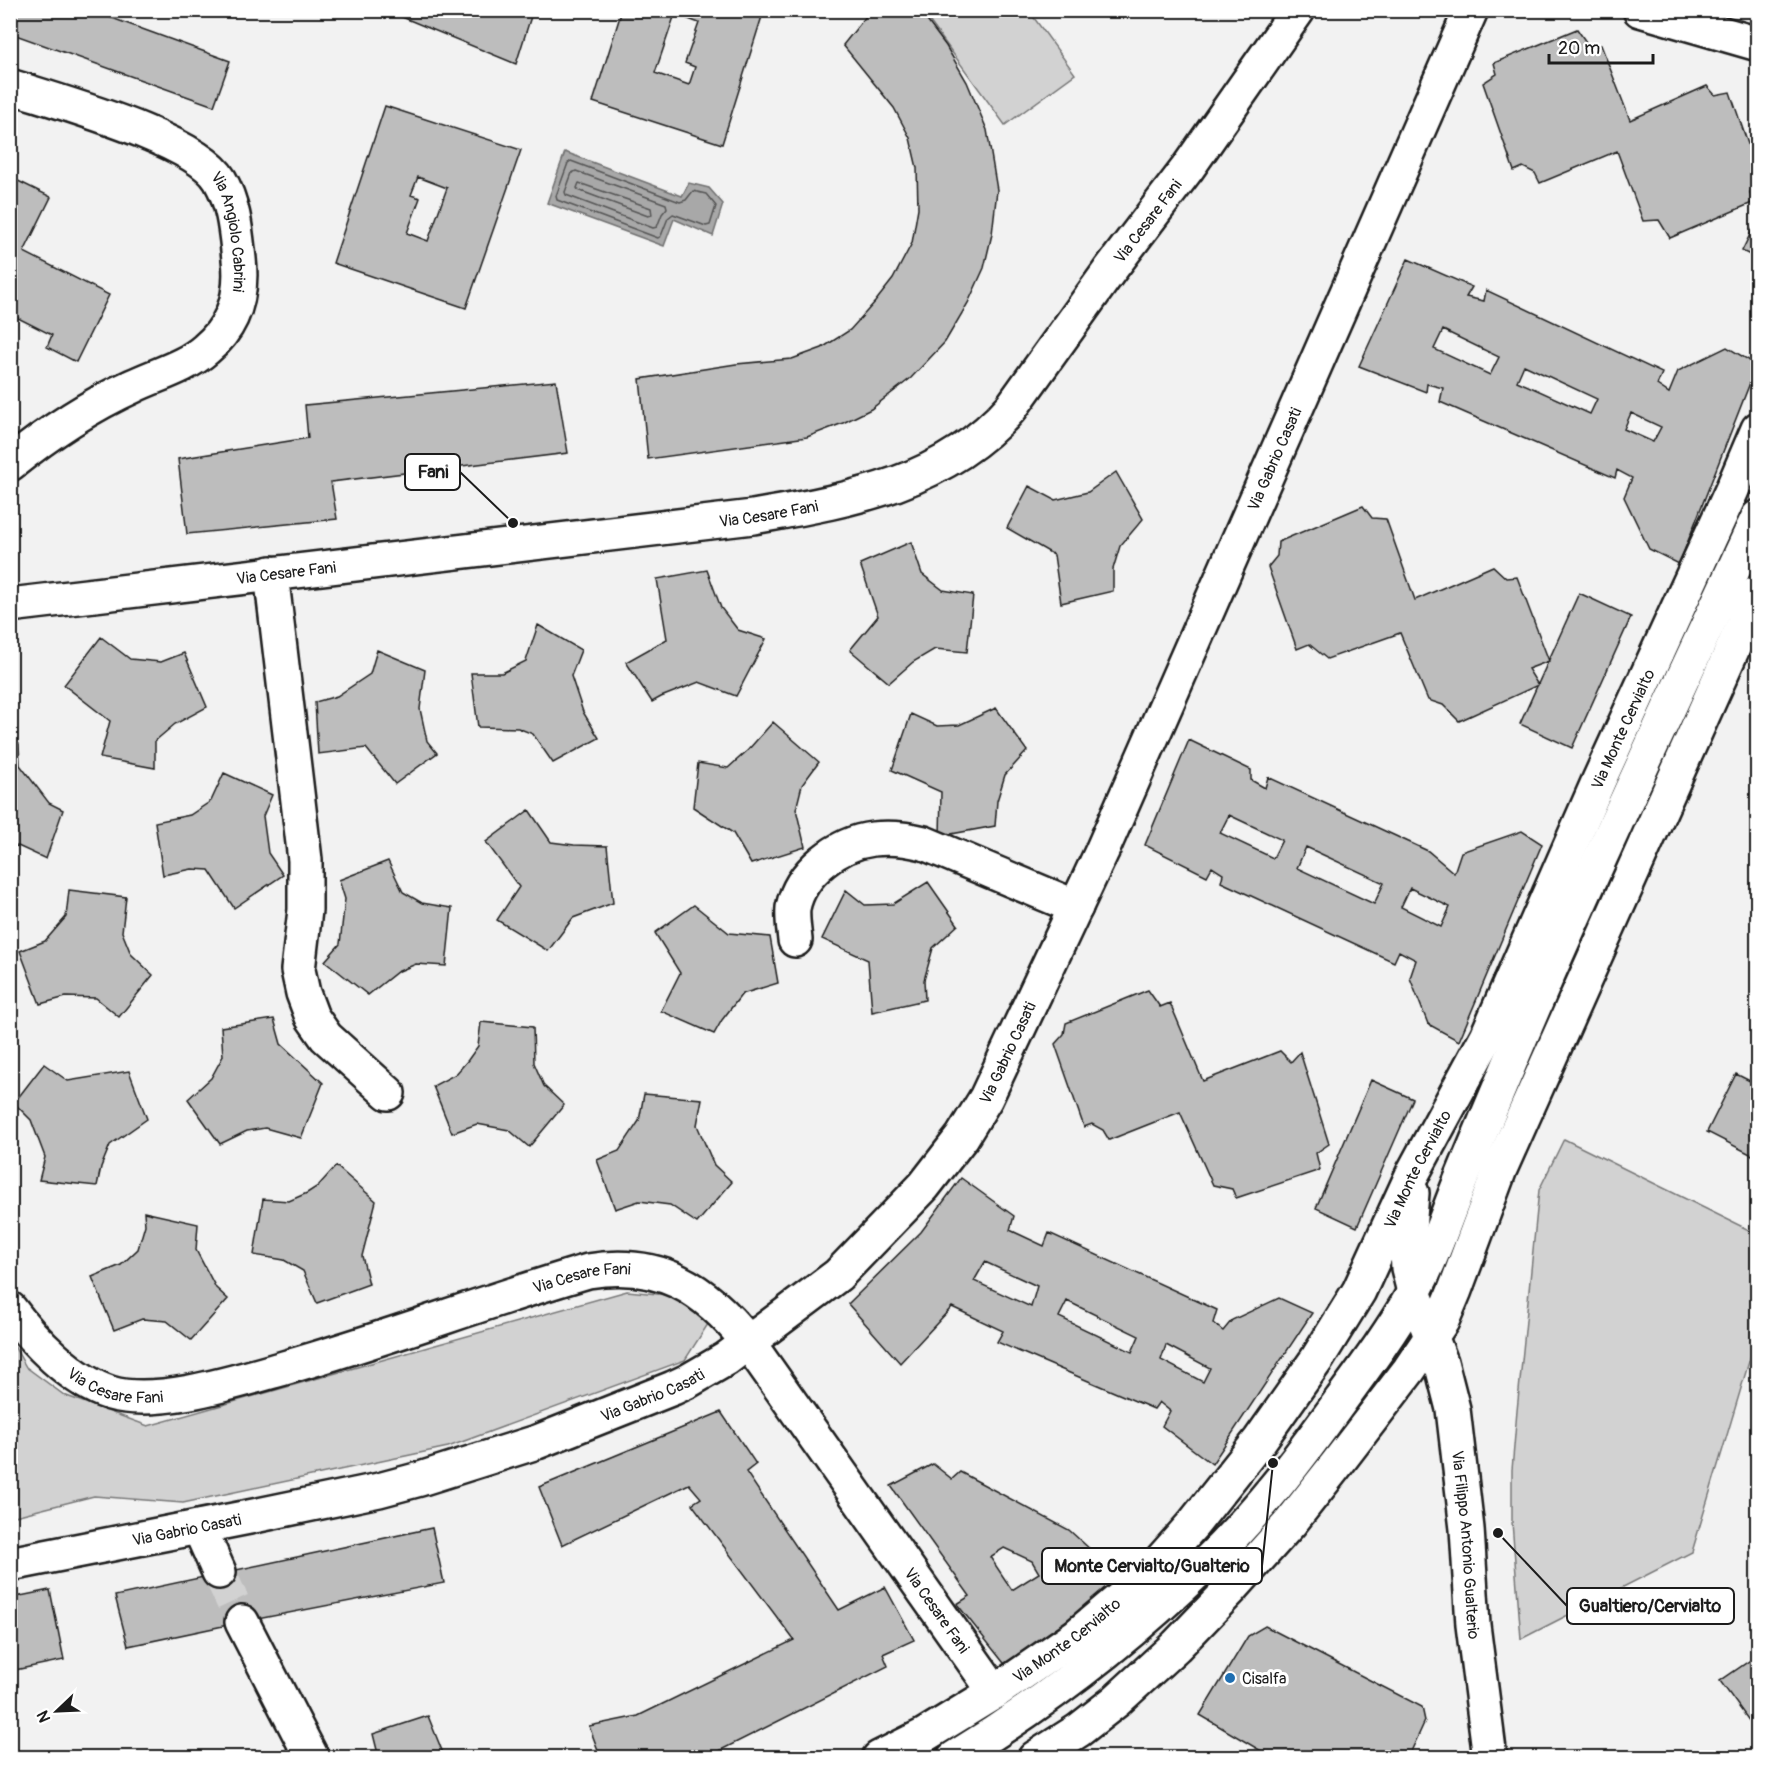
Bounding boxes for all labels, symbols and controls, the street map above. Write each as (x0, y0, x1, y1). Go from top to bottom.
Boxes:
scale bar (1549, 27, 1652, 65)
text: 20 m (1558, 37, 1600, 60)
street label: Via Angiolo Cabrini (206, 168, 249, 293)
street label: Via Cesare Fani (1110, 175, 1187, 267)
street label: Via Gabrio Casati (1244, 404, 1306, 514)
callout: Fani (405, 454, 460, 490)
text: Fani (418, 461, 448, 484)
street label: Via Cesare Fani (718, 496, 820, 532)
street label: Via Cesare Fani (235, 557, 337, 589)
street label: Via Monte Cervialto (1587, 666, 1660, 792)
street label: Via Gabrio Casati (976, 999, 1041, 1108)
street label: Via Monte Cervialto (1380, 1106, 1456, 1232)
street label: Via Cesare Fani (531, 1259, 631, 1298)
street label: Via Cesare Fani (63, 1363, 164, 1408)
street label: Via Gabrio Casati (598, 1365, 708, 1427)
street label: Via Filippo Antonio Gualterio (1447, 1449, 1484, 1641)
street label: Via Gabrio Casati (131, 1510, 243, 1551)
callout: Monte Cervialto/Gualterio (1042, 1548, 1262, 1584)
text: Monte Cervialto/Gualterio (1054, 1555, 1250, 1578)
street label: Via Cesare Fani (899, 1564, 974, 1658)
callout: Gualtiero/Cervialto (1567, 1588, 1734, 1624)
street label: Via Monte Cervialto (1009, 1593, 1125, 1688)
text: Gualtiero/Cervialto (1579, 1595, 1722, 1618)
place label: Cisalfa (1242, 1669, 1286, 1689)
marker: Cisalfa (1223, 1671, 1237, 1685)
north arrow (27, 1681, 87, 1741)
text: N (33, 1707, 55, 1725)

